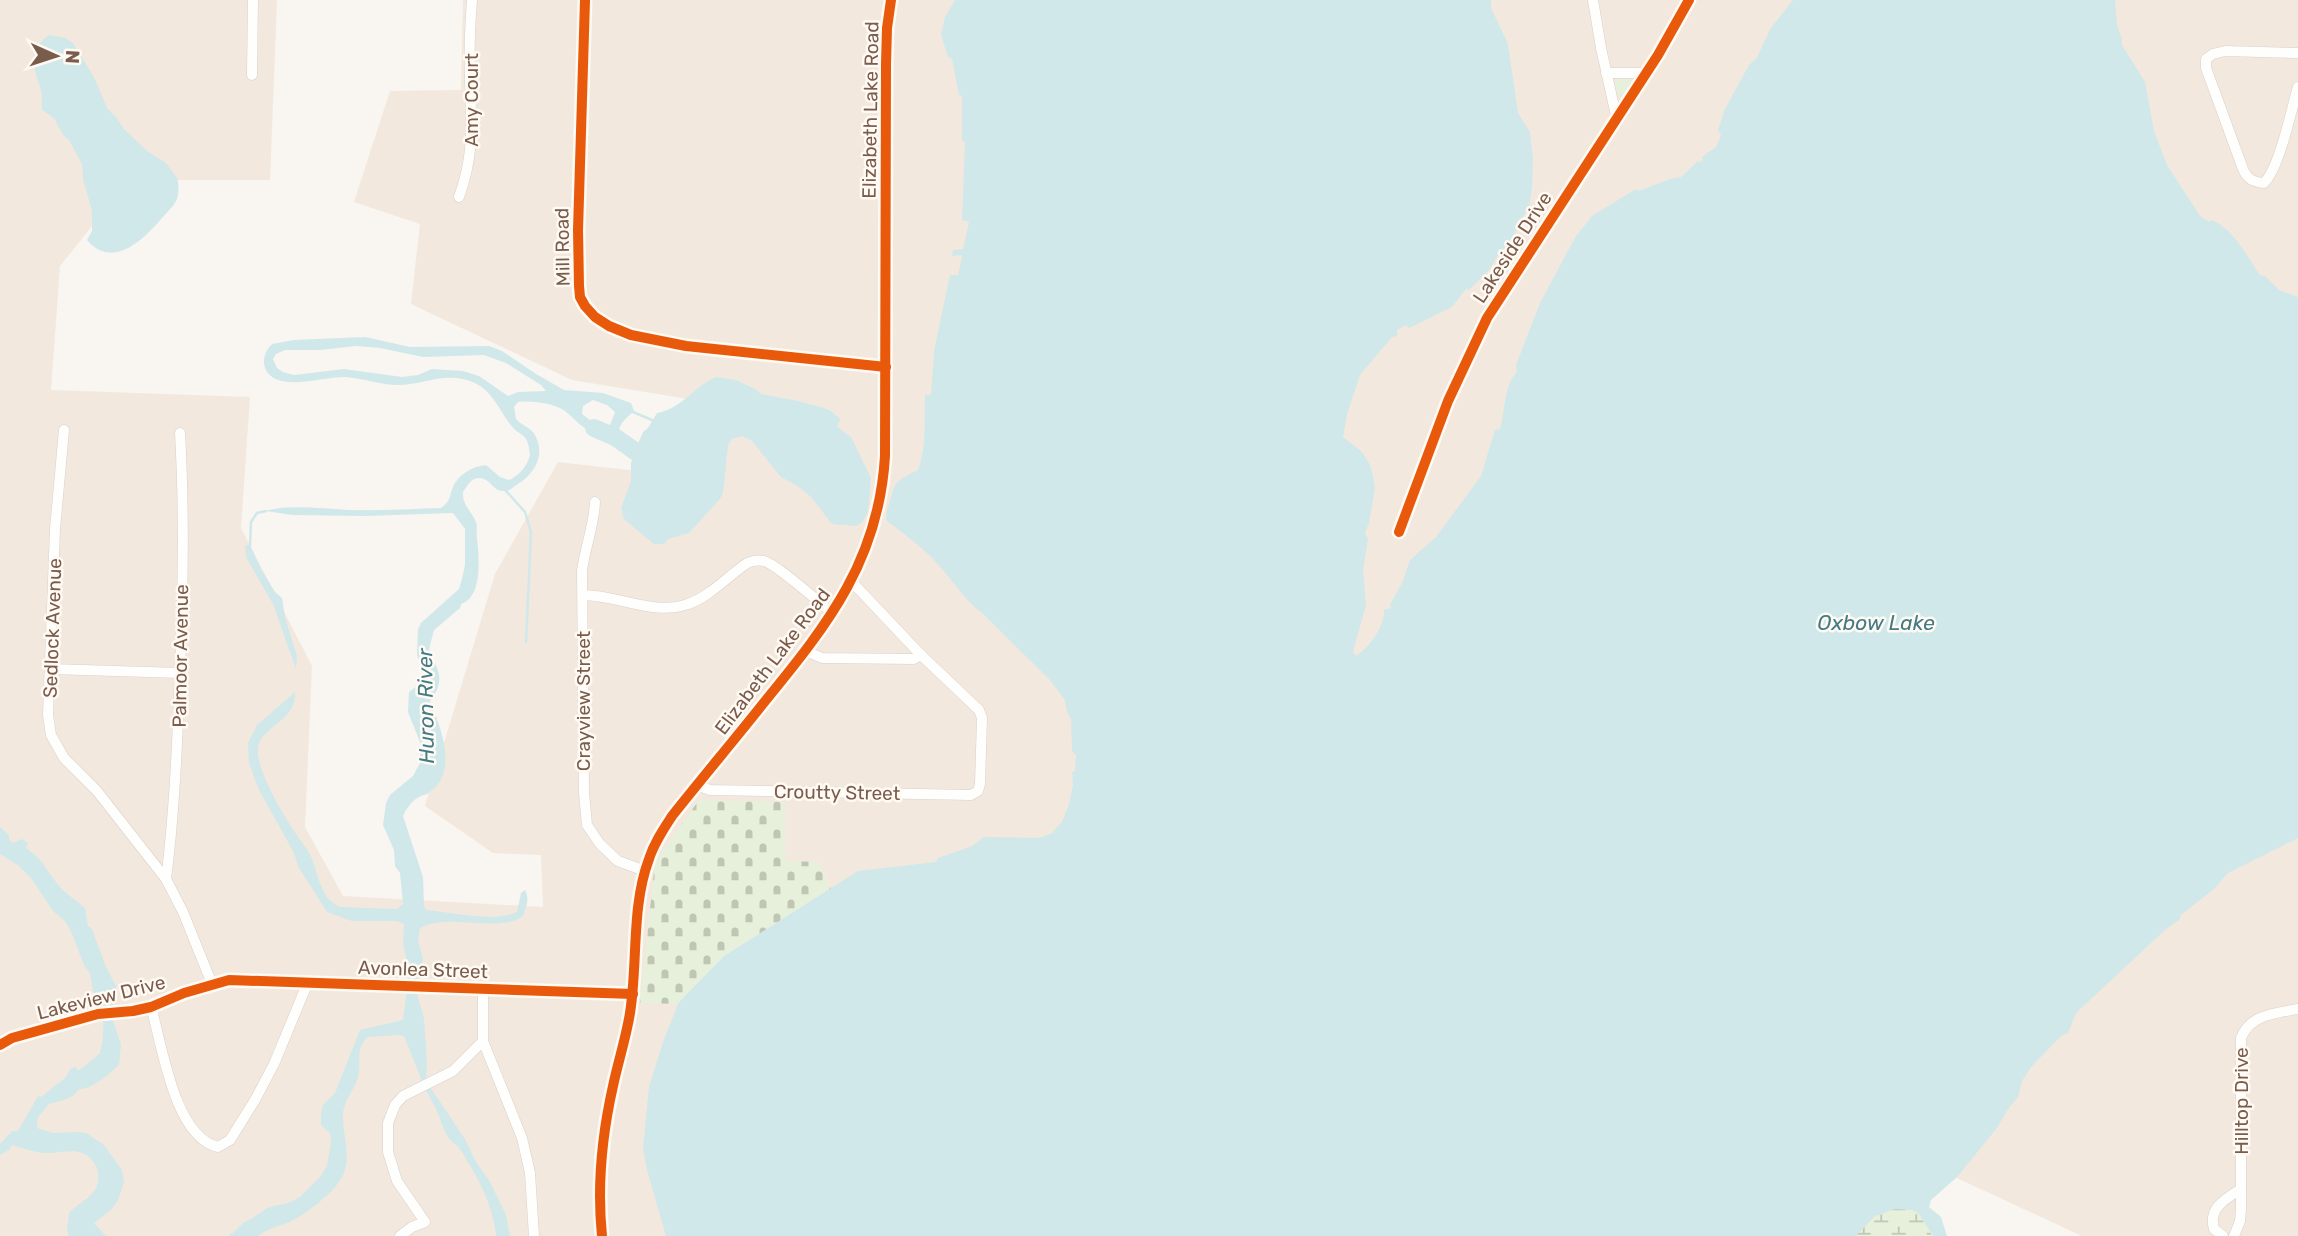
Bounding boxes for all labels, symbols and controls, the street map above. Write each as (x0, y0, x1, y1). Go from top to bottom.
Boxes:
north arrow (21, 21, 91, 91)
street label: Elizabeth Lake Road (857, 21, 884, 199)
text: N (61, 49, 84, 64)
street label: Amy Court (460, 53, 483, 147)
street label: Lakeside Drive (1468, 187, 1557, 307)
street label: Mill Road (550, 207, 575, 286)
street label: Sedlock Avenue (39, 558, 66, 698)
street label: Palmoor Avenue (168, 584, 193, 728)
street label: Elizabeth Lake Road (710, 584, 835, 739)
water label: Oxbow Lake (1817, 610, 1935, 635)
street label: Crayview Street (572, 630, 595, 771)
water label: Huron River (412, 647, 439, 764)
street label: Croutty Street (774, 780, 901, 805)
street label: Avonlea Street (358, 956, 489, 983)
street label: Lakeview Drive (35, 970, 168, 1025)
street label: Hilltop Drive (2230, 1047, 2253, 1155)

